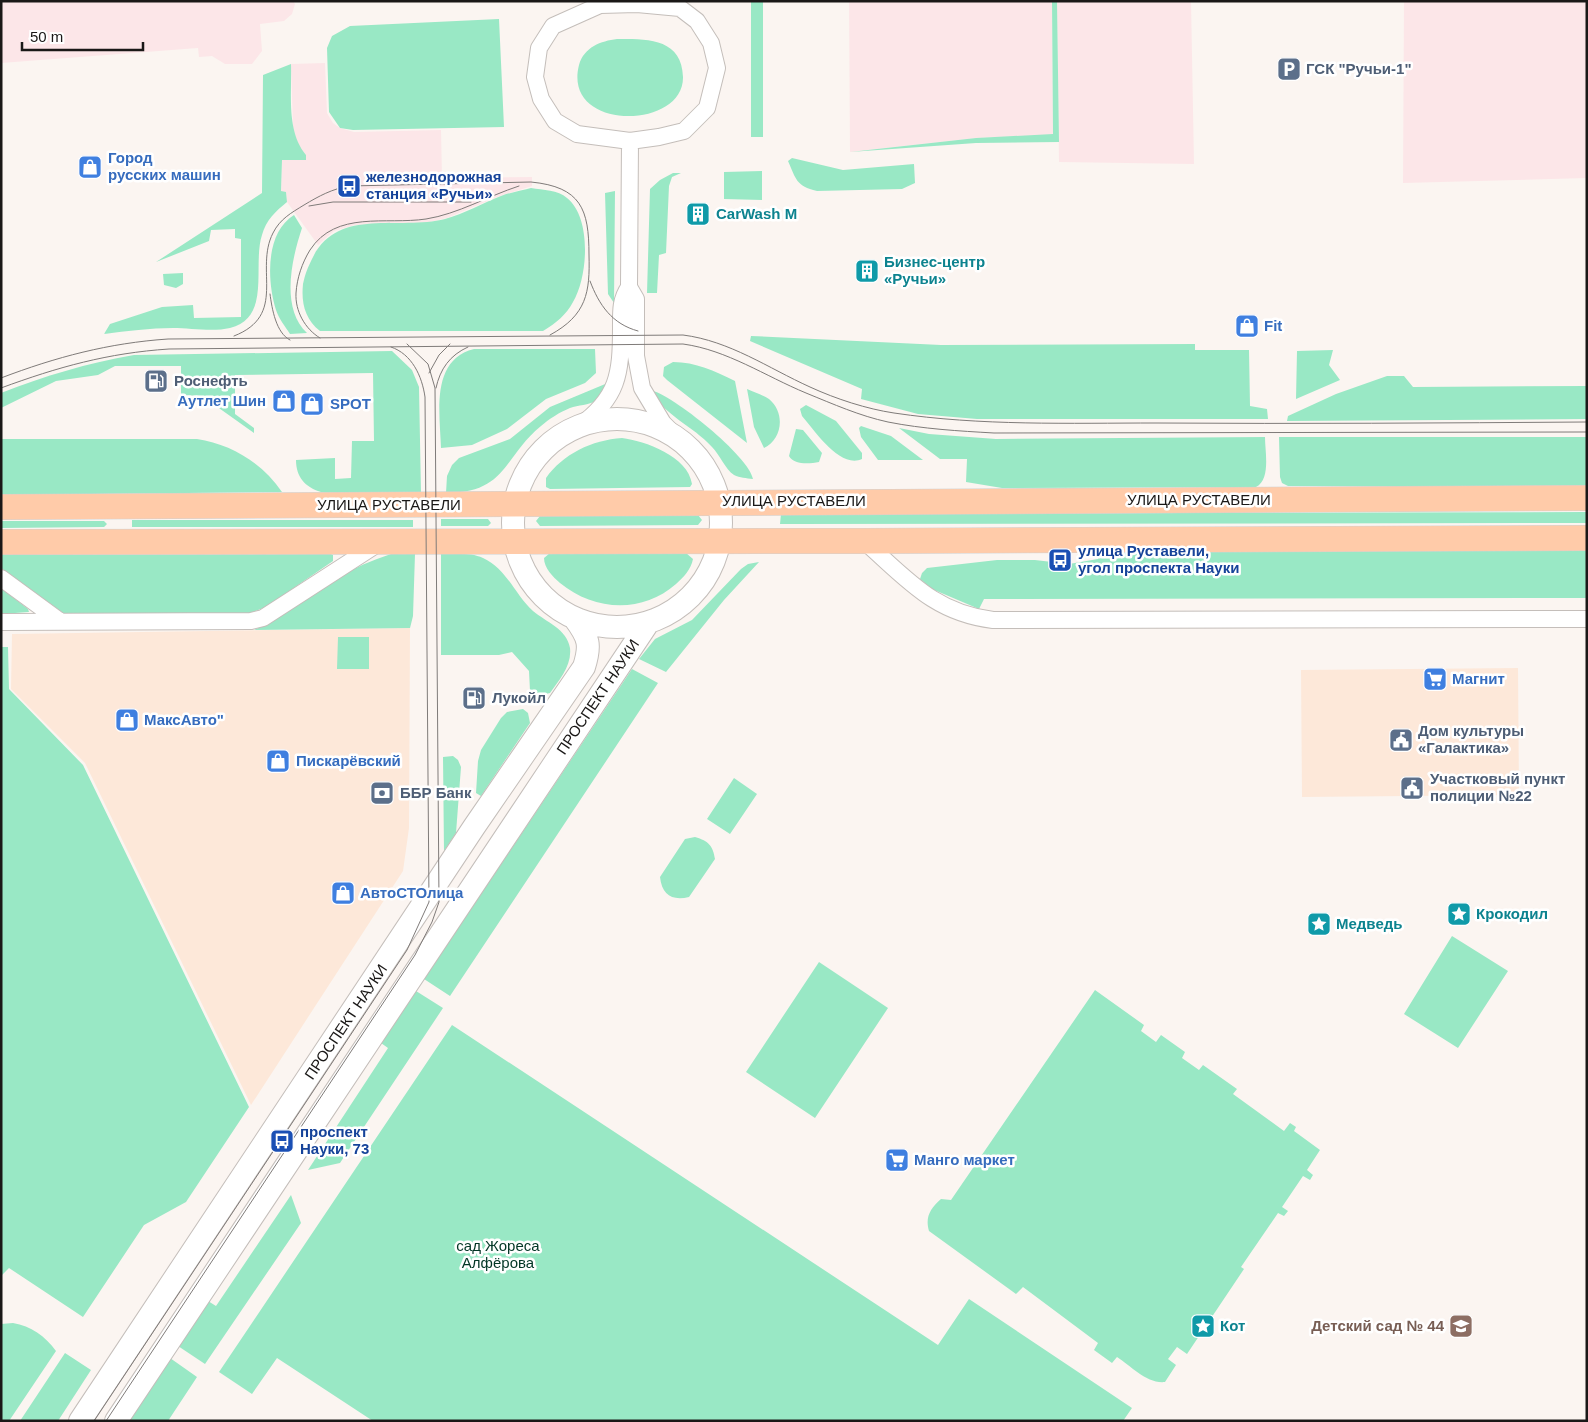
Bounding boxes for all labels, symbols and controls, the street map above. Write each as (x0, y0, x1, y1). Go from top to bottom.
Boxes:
scale bar (22, 20, 144, 52)
text: 50 m (30, 28, 63, 45)
parking icon: ГСК "Ручьи-1" (1276, 56, 1302, 82)
place label: ГСК "Ручьи-1" (1306, 60, 1412, 77)
place label: Город русских машин (108, 149, 221, 183)
shop icon: Город русских машин (77, 154, 103, 180)
place label: железнодорожная станция «Ручьи» (365, 168, 502, 202)
bus stop icon: железнодорожная станция «Ручьи» (336, 173, 362, 199)
building icon: CarWash M (685, 201, 711, 227)
place label: CarWash M (716, 205, 797, 222)
place label: Бизнес-центр «Ручьи» (884, 253, 985, 287)
building icon: Бизнес-центр «Ручьи» (854, 258, 880, 284)
shop icon: Fit (1234, 313, 1260, 339)
place label: Fit (1264, 317, 1282, 334)
fuel station icon: Роснефть (143, 368, 169, 394)
place label: Роснефть (174, 372, 248, 389)
shop icon: Аутлет Шин (271, 388, 297, 414)
shop icon: SPOT (299, 391, 325, 417)
place label: Аутлет Шин (177, 392, 266, 409)
place label: SPOT (330, 395, 371, 412)
street label: УЛИЦА РУСТАВЕЛИ (1127, 491, 1271, 508)
street label: УЛИЦА РУСТАВЕЛИ (722, 492, 866, 509)
street label: УЛИЦА РУСТАВЕЛИ (317, 496, 461, 513)
place label: улица Руставели, угол проспекта Науки (1078, 542, 1239, 576)
bus stop icon: улица Руставели, угол проспекта Науки (1047, 547, 1073, 573)
street label: ПРОСПЕКТ НАУКИ (553, 636, 642, 757)
supermarket icon: Магнит (1422, 666, 1448, 692)
place label: Магнит (1452, 670, 1505, 687)
fuel station icon: Лукойл (461, 685, 487, 711)
place label: Лукойл (492, 689, 546, 706)
shop icon: МаксАвто" (114, 707, 140, 733)
place label: МаксАвто" (144, 711, 224, 728)
place label: Дом культуры «Галактика» (1418, 722, 1524, 756)
public building icon: Дом культуры «Галактика» (1388, 727, 1414, 753)
shop icon: Пискарёвский (265, 748, 291, 774)
place label: Пискарёвский (296, 752, 401, 769)
place label: Участковый пункт полиции №22 (1430, 770, 1565, 804)
public building icon: Участковый пункт полиции №22 (1399, 775, 1425, 801)
bank icon: ББР Банк (369, 780, 395, 806)
place label: ББР Банк (400, 784, 472, 801)
shop icon: АвтоСТОлица (330, 880, 356, 906)
place label: АвтоСТОлица (360, 884, 464, 901)
place icon: Крокодил (1446, 901, 1472, 927)
place label: Крокодил (1476, 905, 1548, 922)
place icon: Медведь (1306, 911, 1332, 937)
place label: Медведь (1336, 915, 1402, 932)
street label: ПРОСПЕКТ НАУКИ (301, 961, 390, 1082)
place label: проспект Науки, 73 (300, 1123, 369, 1157)
bus stop icon: проспект Науки, 73 (269, 1128, 295, 1154)
supermarket icon: Манго маркет (884, 1147, 910, 1173)
place label: Манго маркет (914, 1151, 1015, 1168)
park label: сад Жореса Алфёрова (456, 1237, 540, 1271)
place icon: Кот (1190, 1313, 1216, 1339)
school or university icon: Детский сад № 44 (1448, 1313, 1474, 1339)
place label: Кот (1220, 1317, 1245, 1334)
place label: Детский сад № 44 (1311, 1317, 1445, 1334)

